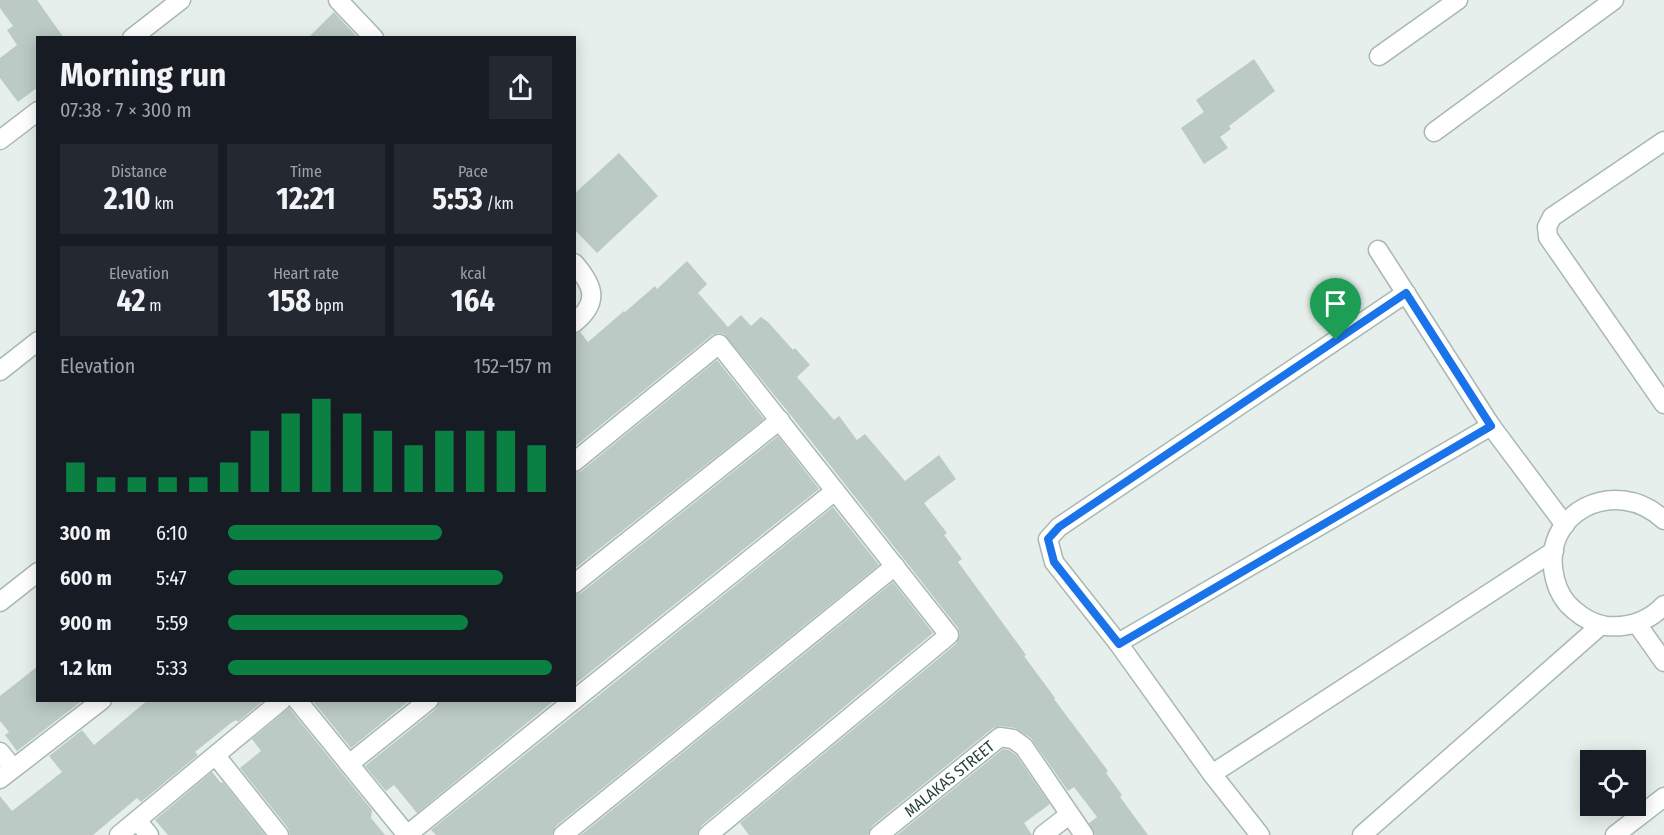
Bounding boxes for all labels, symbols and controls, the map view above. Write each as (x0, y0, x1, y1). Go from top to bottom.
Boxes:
text: Morning run (60, 55, 226, 95)
button: share (489, 56, 552, 119)
text: 07:38 · 7 × 300 m (60, 98, 192, 122)
text: Distance (111, 162, 167, 181)
text: Time (290, 162, 322, 181)
text: Pace (458, 162, 488, 181)
text: 2.10 (104, 181, 151, 217)
text: 12:21 (276, 181, 336, 217)
text: 5:53 (432, 181, 483, 217)
text: km (151, 194, 174, 213)
text: /km (483, 194, 514, 213)
text: Elevation (109, 264, 169, 283)
text: Heart rate (273, 264, 339, 283)
text: kcal (460, 264, 486, 283)
pin (1310, 278, 1361, 340)
text: 42 (116, 283, 145, 319)
text: 158 (268, 283, 311, 319)
text: 164 (451, 283, 495, 319)
icon: arrive (1319, 287, 1352, 320)
text: m (145, 296, 162, 315)
text: bpm (311, 296, 344, 315)
text: Elevation (60, 354, 135, 378)
text: 152–157 m (474, 354, 552, 378)
text: 300 m (60, 521, 111, 545)
text: 6:10 (156, 521, 188, 545)
text: 600 m (60, 566, 112, 590)
text: 5:47 (156, 566, 187, 590)
text: 900 m (60, 611, 112, 635)
text: 5:59 (156, 611, 188, 635)
text: 1.2 km (60, 656, 112, 680)
text: 5:33 (156, 656, 188, 680)
street label: MALAKAS STREET (900, 736, 998, 820)
map controls (1580, 750, 1646, 816)
button: locate (1580, 750, 1646, 816)

